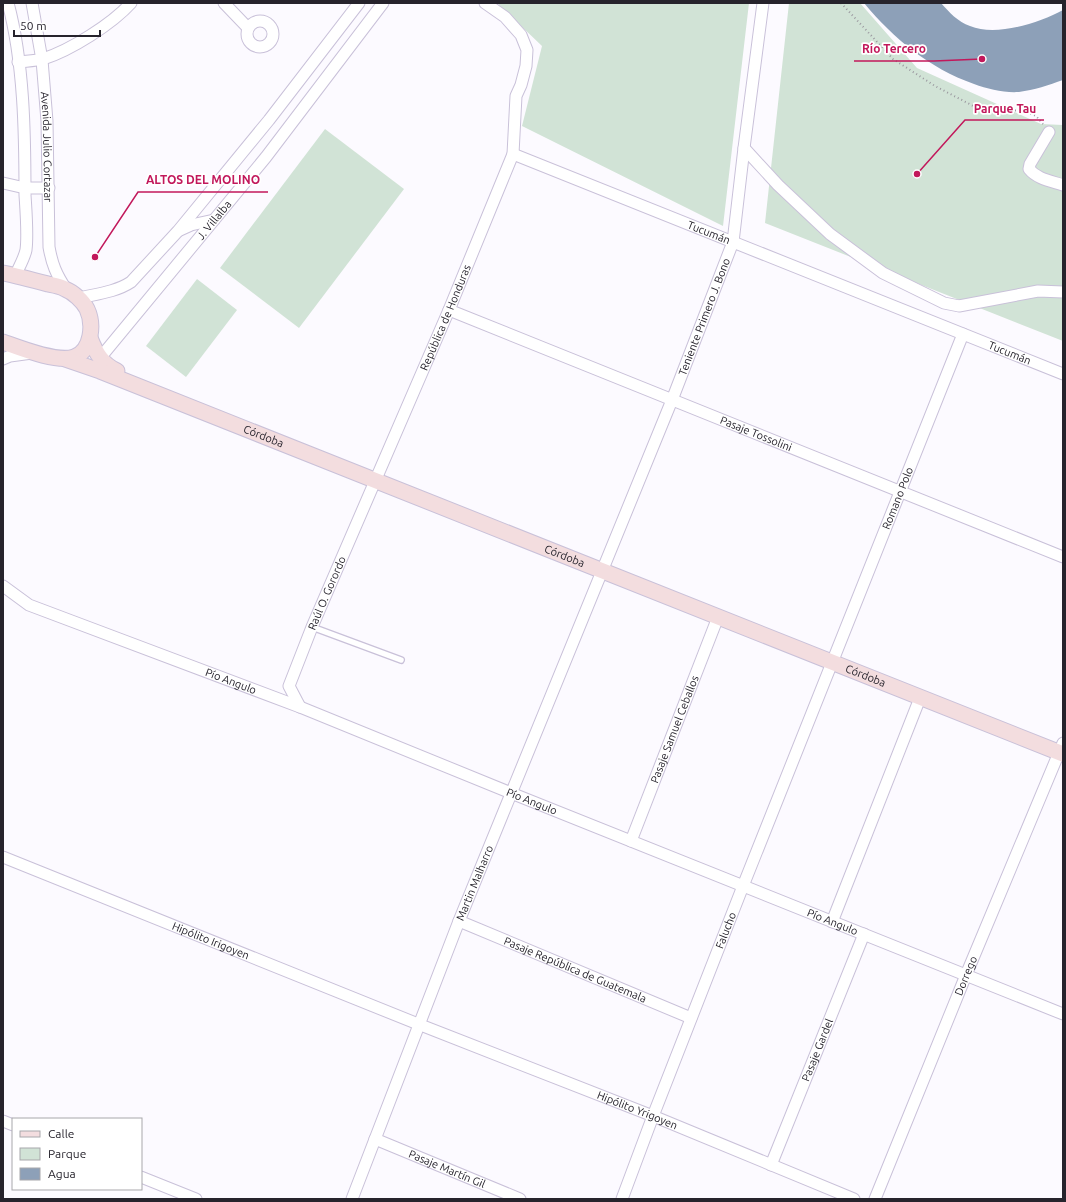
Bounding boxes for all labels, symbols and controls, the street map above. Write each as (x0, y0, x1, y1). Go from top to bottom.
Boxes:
scale bar (14, 12, 100, 38)
text: 50 m (20, 19, 47, 32)
callout: Río Tercero (854, 37, 934, 61)
text: Río Tercero (862, 42, 926, 55)
street label: Avenida Julio Cortazar (39, 91, 54, 203)
callout: Parque Tau (965, 96, 1044, 120)
text: Parque Tau (974, 102, 1036, 115)
callout: ALTOS DEL MOLINO (138, 168, 268, 192)
text: ALTOS DEL MOLINO (146, 173, 260, 186)
street label: J. Villalba (194, 198, 234, 242)
street label: Tucumán (686, 218, 732, 246)
street label: Teniente Primero J. Bono (676, 256, 732, 377)
street label: República de Honduras (418, 263, 473, 372)
street label: Tucumán (987, 339, 1033, 367)
street label: Pasaje Tossolini (718, 414, 794, 453)
street label: Córdoba (242, 423, 285, 449)
street label: Romano Polo (880, 465, 915, 531)
street label: Córdoba (543, 542, 586, 569)
street label: Raúl O. Gorordo (305, 554, 348, 632)
street label: Córdoba (844, 662, 888, 689)
street label: Pío Angulo (204, 666, 258, 696)
street label: Pasaje Samuel Ceballos (648, 673, 701, 785)
street label: Pío Angulo (505, 786, 559, 817)
street label: Martin Malharro (454, 844, 495, 922)
street label: Pío Angulo (805, 906, 860, 937)
street label: Falucho (713, 910, 738, 950)
street label: Hipólito Irigoyen (170, 920, 251, 962)
street label: Pasaje República de Guatemala (502, 935, 648, 1005)
street label: Dorrego (952, 954, 979, 997)
street label: Pasaje Gardel (799, 1017, 835, 1083)
street label: Hipólito Yrigoyen (595, 1089, 679, 1131)
legend (12, 1118, 142, 1190)
text: Calle (48, 1127, 74, 1140)
text: Parque (48, 1147, 86, 1160)
street label: Pasaje Martín Gil (407, 1148, 487, 1190)
text: Agua (48, 1167, 76, 1180)

